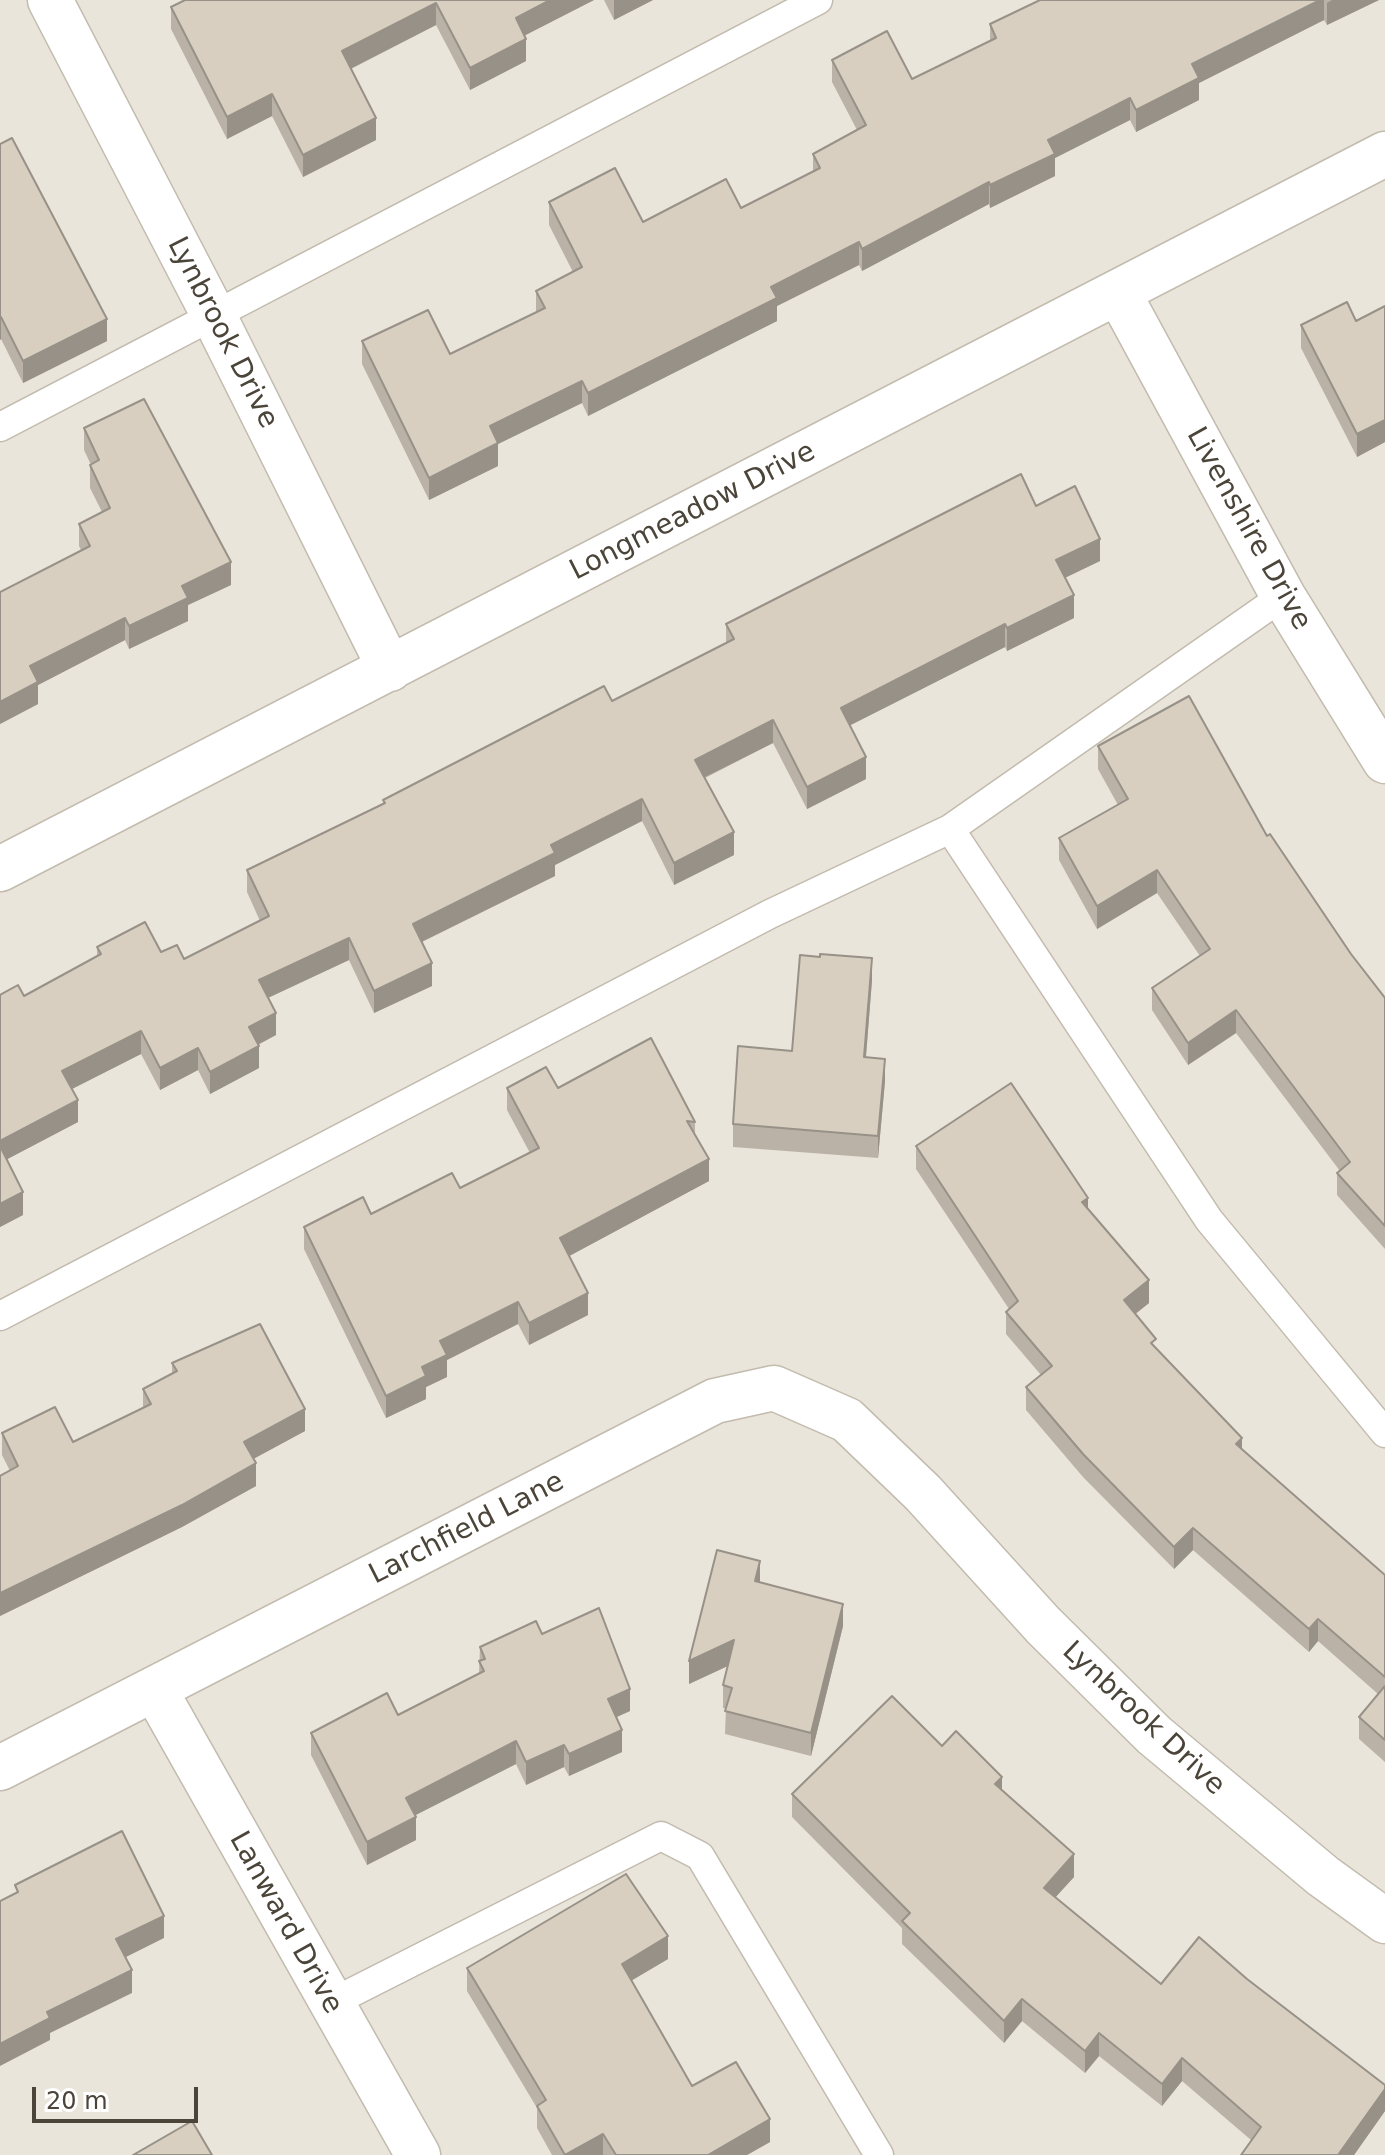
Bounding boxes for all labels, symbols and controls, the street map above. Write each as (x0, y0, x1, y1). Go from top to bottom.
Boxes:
street label: Lynbrook Drive (159, 232, 285, 434)
street label: Livenshire Drive (1178, 422, 1318, 636)
street label: Longmeadow Drive (565, 436, 821, 588)
street label: Larchfield Lane (364, 1465, 570, 1593)
street label: Lynbrook Drive (1055, 1635, 1231, 1803)
street label: Lanward Drive (221, 1826, 349, 2020)
scale bar (36, 2071, 202, 2121)
text: 20 m (46, 2087, 108, 2115)

